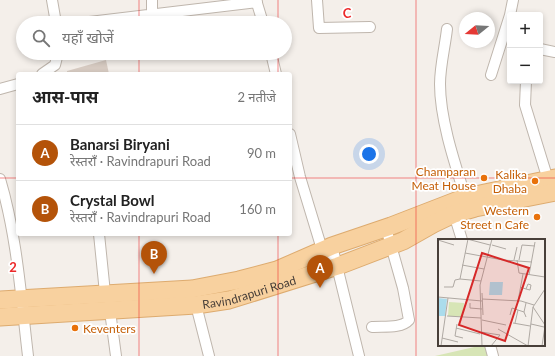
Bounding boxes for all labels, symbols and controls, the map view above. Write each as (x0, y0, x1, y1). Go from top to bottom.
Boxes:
text: C (343, 5, 352, 21)
north arrow (459, 12, 495, 48)
map controls (507, 12, 543, 84)
button: + (507, 12, 543, 48)
search box (16, 16, 292, 60)
icon: search (30, 27, 52, 49)
text: यहाँ खोजें (62, 28, 114, 46)
button: − (507, 48, 543, 84)
text: आस-पास (32, 86, 98, 107)
text: 2 नतीजे (237, 89, 276, 105)
text: Banarsi Biryani (70, 135, 170, 153)
your location (359, 144, 379, 164)
text: A (40, 145, 50, 161)
text: 90 m (247, 145, 276, 161)
text: रेस्तराँ · Ravindrapuri Road (70, 153, 211, 169)
place label: Champaran Meat House (411, 164, 476, 193)
place label: Kalika Dhaba (493, 167, 527, 196)
marker: Champaran Meat House (479, 173, 489, 183)
marker: Kalika Dhaba (530, 176, 540, 186)
text: Crystal Bowl (70, 191, 154, 209)
text: B (41, 201, 49, 217)
text: 160 m (239, 201, 276, 217)
place label: Western Street n Cafe (460, 203, 529, 232)
text: रेस्तराँ · Ravindrapuri Road (70, 209, 211, 225)
marker: Western Street n Cafe (532, 212, 542, 222)
inset map (438, 239, 545, 346)
pin: B (141, 241, 167, 274)
pin: A (307, 255, 333, 288)
text: 2 (9, 259, 17, 275)
street label: Ravindrapuri Road (201, 272, 298, 311)
place label: Keventers (83, 321, 136, 336)
marker: Keventers (70, 323, 80, 333)

